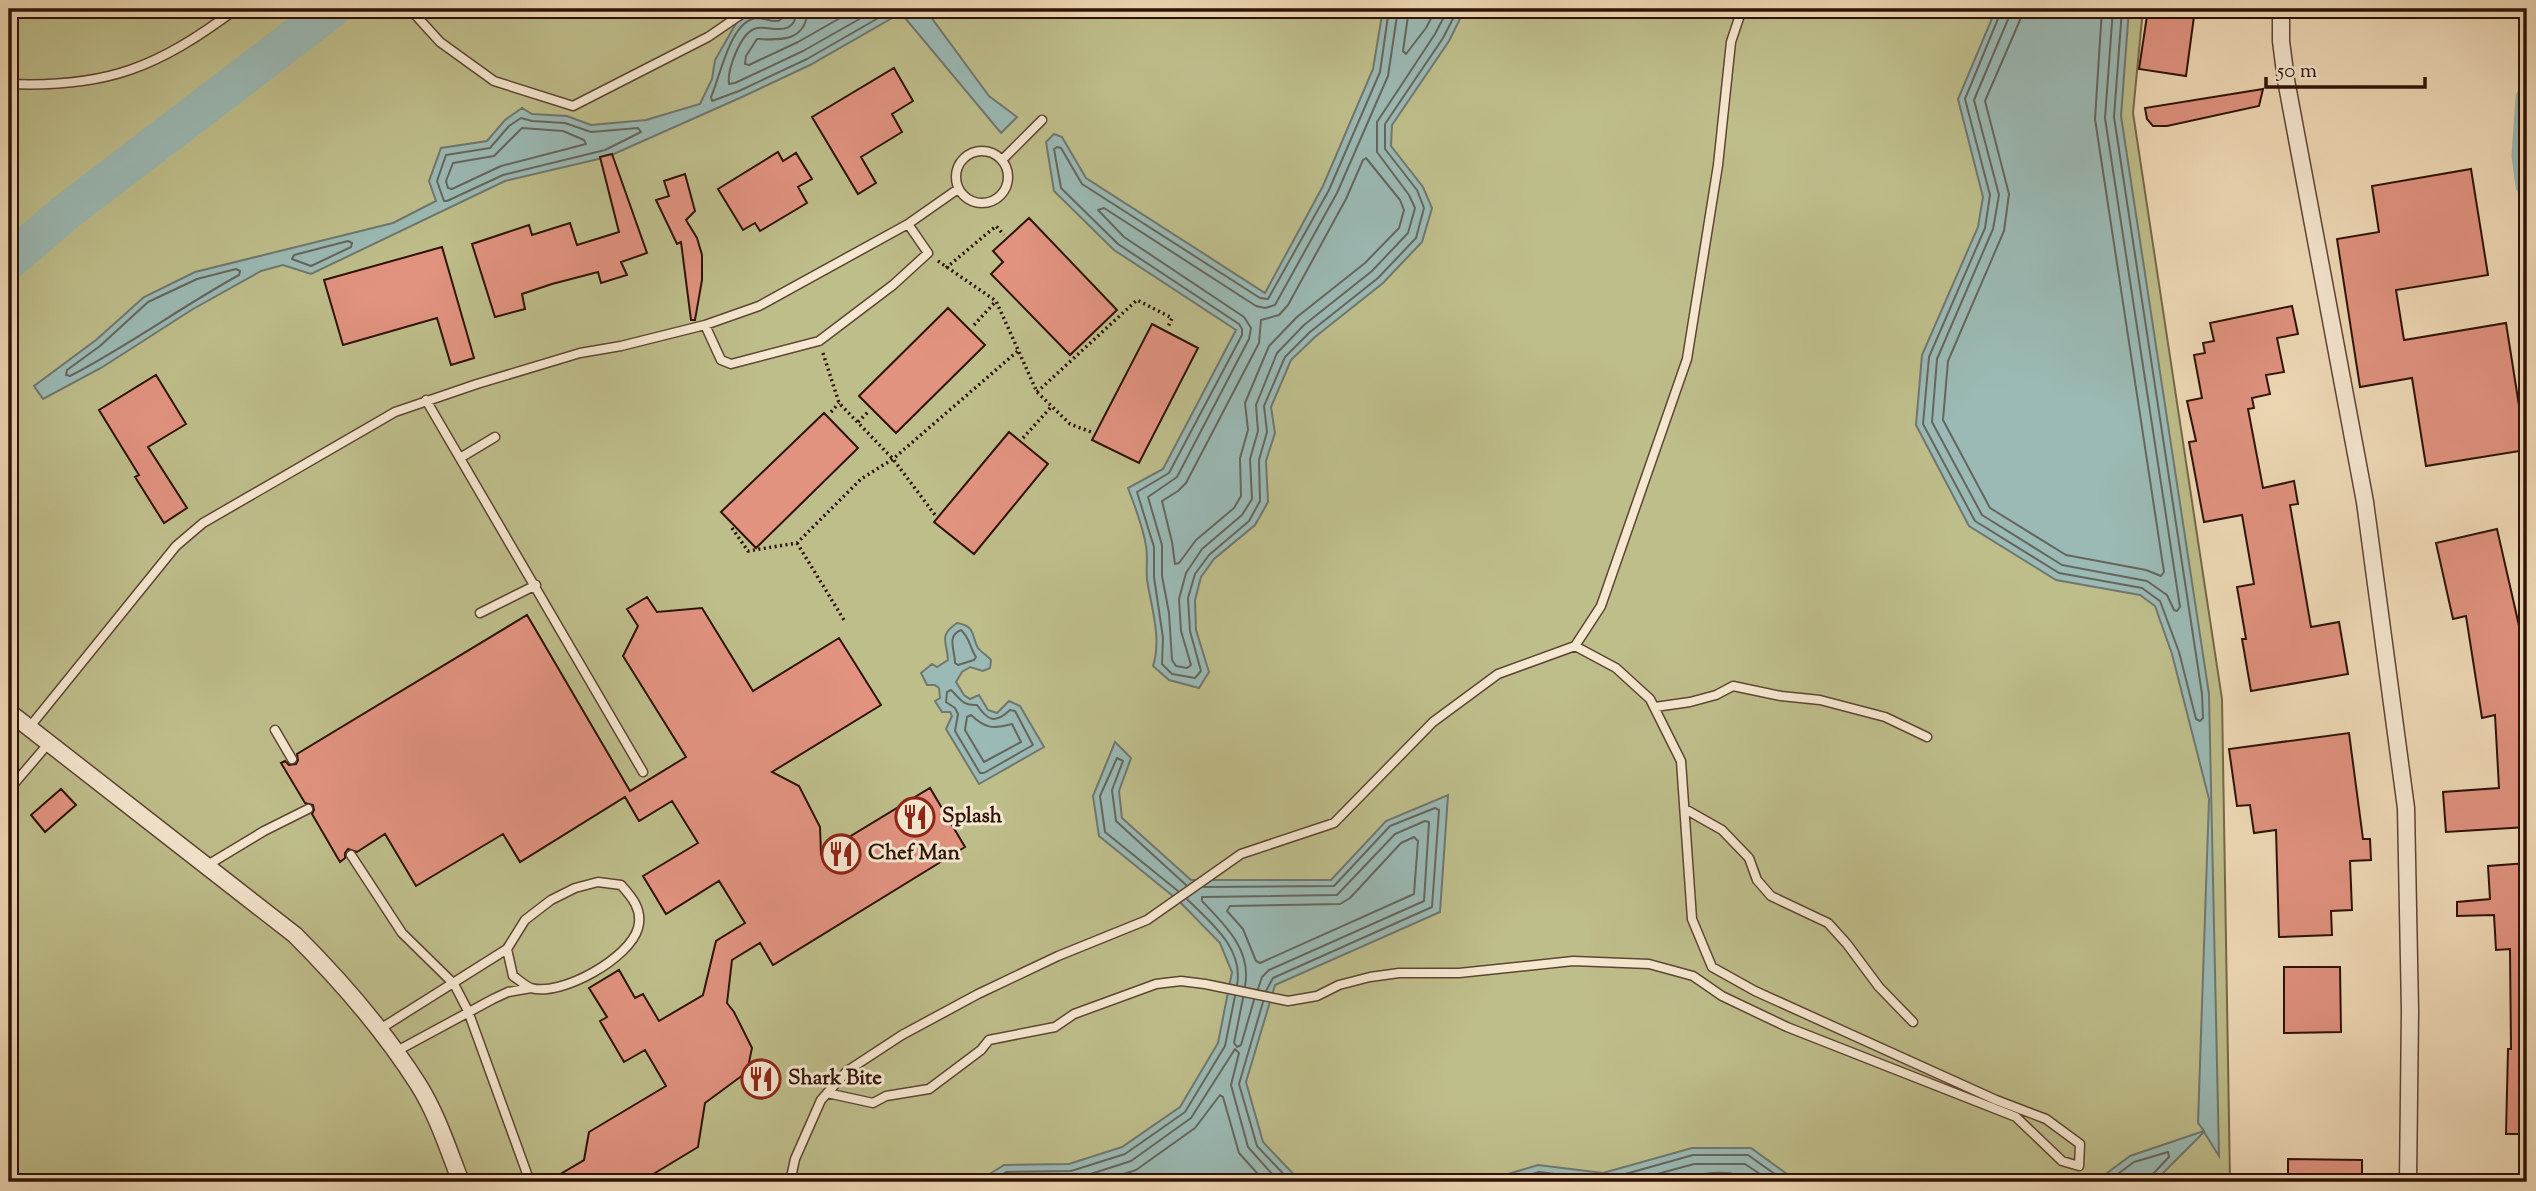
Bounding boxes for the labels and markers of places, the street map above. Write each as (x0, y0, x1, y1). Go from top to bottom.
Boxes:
restaurant icon: Splash (894, 796, 936, 838)
place label: Splash (942, 802, 1003, 832)
restaurant icon: Chef Man (820, 833, 862, 875)
place label: Chef Man (868, 839, 961, 869)
restaurant icon: Shark Bite (740, 1058, 782, 1100)
place label: Shark Bite (788, 1064, 882, 1094)

